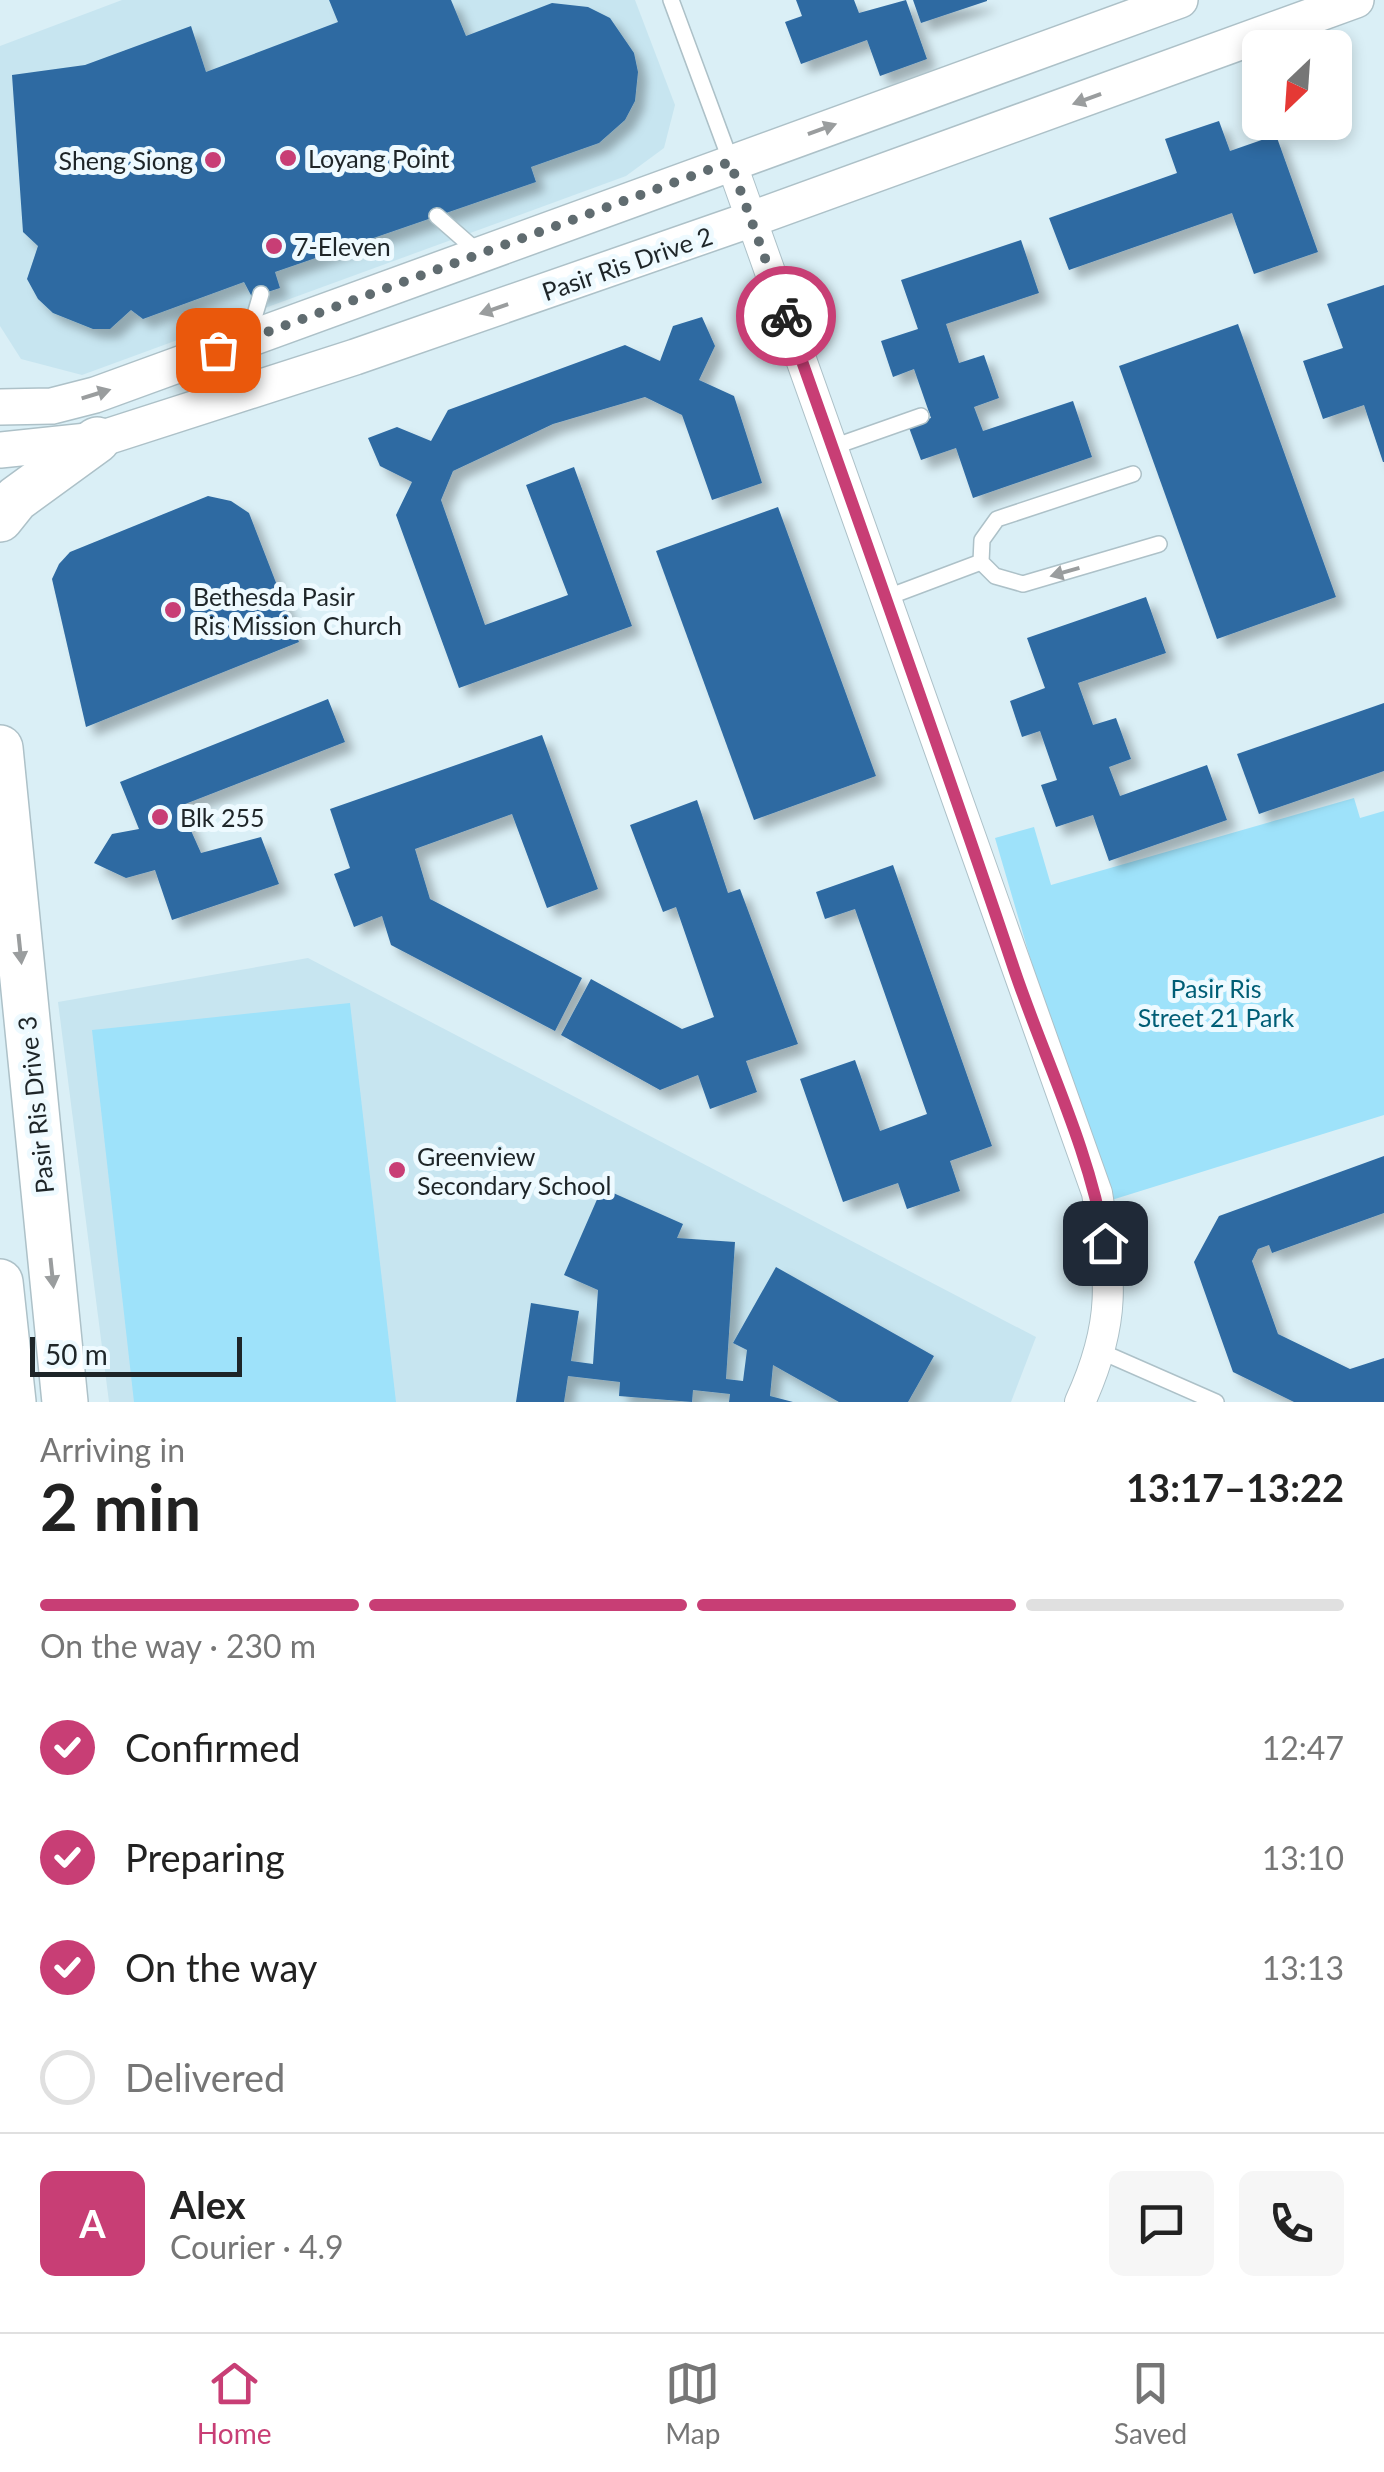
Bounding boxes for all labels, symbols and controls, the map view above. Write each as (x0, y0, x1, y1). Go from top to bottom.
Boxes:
north arrow (1242, 30, 1352, 140)
map controls (1242, 30, 1352, 140)
one-way arrow (1071, 92, 1101, 107)
one-way arrow (808, 121, 838, 136)
place label: Loyang Point (308, 143, 449, 173)
place label: Sheng Siong (59, 145, 193, 175)
marker: Loyang Point (277, 147, 299, 169)
marker: Sheng Siong (202, 149, 224, 171)
street label: Pasir Ris Drive 2 (538, 220, 716, 306)
place label: 7-Eleven (294, 231, 391, 261)
marker: 7-Eleven (263, 235, 285, 257)
courier (736, 266, 836, 366)
icon: bike (759, 289, 814, 344)
one-way arrow (479, 302, 509, 317)
pin (176, 308, 261, 393)
icon: bag (191, 323, 246, 378)
one-way arrow (81, 386, 111, 401)
one-way arrow (1050, 564, 1081, 580)
place label: Bethesda Pasir Ris Mission Church (193, 581, 402, 640)
marker: Bethesda Pasir Ris Mission Church (162, 599, 184, 621)
place label: Blk 255 (180, 802, 264, 832)
marker: Blk 255 (149, 806, 171, 828)
one-way arrow (12, 934, 28, 966)
park label: Pasir Ris Street 21 Park (1138, 973, 1295, 1032)
street label: Pasir Ris Drive 3 (11, 1015, 59, 1195)
place label: Greenview Secondary School (417, 1141, 611, 1200)
marker: Greenview Secondary School (386, 1159, 408, 1181)
pin (1063, 1201, 1148, 1286)
icon: home (1078, 1216, 1133, 1271)
one-way arrow (44, 1257, 60, 1289)
scale bar (30, 1332, 242, 1376)
text: 50 m (45, 1337, 108, 1371)
text: Arriving in (40, 1430, 185, 1469)
text: 13:17–13:22 (1126, 1464, 1344, 1510)
text: 2 min (40, 1467, 201, 1545)
text: On the way · 230 m (40, 1626, 316, 1665)
icon: check (40, 1720, 95, 1775)
text: Confirmed (125, 1724, 301, 1770)
text: 12:47 (1262, 1728, 1344, 1767)
icon: check (40, 1830, 95, 1885)
text: Preparing (125, 1834, 285, 1880)
text: 13:10 (1262, 1838, 1344, 1877)
icon: check (40, 1940, 95, 1995)
text: On the way (125, 1944, 317, 1990)
text: 13:13 (1262, 1948, 1344, 1987)
text: Delivered (125, 2054, 285, 2100)
button: chat (1109, 2171, 1214, 2276)
button: phone (1239, 2171, 1344, 2276)
text: Alex (170, 2181, 246, 2227)
text: A (79, 2200, 106, 2246)
text: Courier · 4.9 (170, 2227, 344, 2266)
tab: Home (197, 2356, 271, 2450)
tab: Map (665, 2356, 720, 2450)
tab: Saved (1114, 2356, 1187, 2450)

